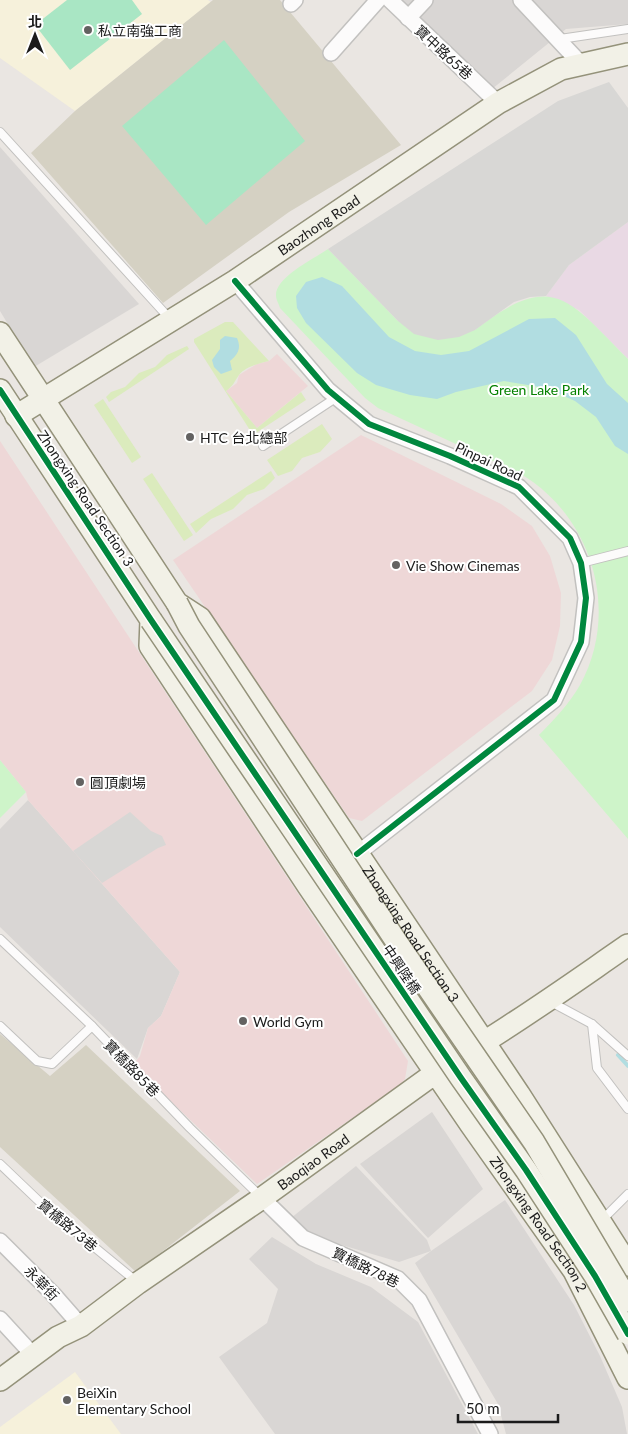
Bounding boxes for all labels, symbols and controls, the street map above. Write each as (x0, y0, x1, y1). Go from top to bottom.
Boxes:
north arrow (10, 10, 60, 60)
text: 北 (28, 13, 42, 30)
street label: 寶中路65巷 (412, 21, 476, 83)
place label: 私立南強工商 (98, 22, 182, 39)
marker: 私立南強工商 (82, 24, 94, 36)
street label: Baozhong Road (274, 191, 363, 258)
park label: Green Lake Park (489, 381, 590, 398)
street label: Zhongxing Road Section 3 (34, 427, 138, 569)
place label: HTC 台北總部 (200, 429, 287, 446)
marker: HTC 台北總部 (184, 431, 196, 443)
street label: Pinpai Road (453, 438, 525, 484)
place label: Vie Show Cinemas (406, 557, 520, 574)
marker: Vie Show Cinemas (390, 559, 402, 571)
place label: 圓頂劇場 (90, 774, 146, 791)
marker: 圓頂劇場 (74, 776, 86, 788)
street label: Zhongxing Road Section 3 (360, 862, 463, 1005)
street label: 中興陸橋 (379, 941, 425, 997)
place label: World Gym (253, 1013, 323, 1030)
marker: World Gym (237, 1015, 249, 1027)
street label: 寶橋路85巷 (101, 1036, 163, 1100)
street label: Baoqiao Road (273, 1130, 352, 1193)
street label: Zhongxing Road Section 2 (487, 1153, 591, 1294)
street label: 寶橋路73巷 (35, 1195, 101, 1255)
street label: 寶橋路78巷 (330, 1244, 402, 1290)
street label: 永華街 (21, 1262, 63, 1304)
place label: BeiXin Elementary School (77, 1384, 191, 1417)
scale bar (458, 1392, 558, 1424)
marker: BeiXin Elementary School (61, 1394, 73, 1406)
text: 50 m (466, 1399, 500, 1417)

